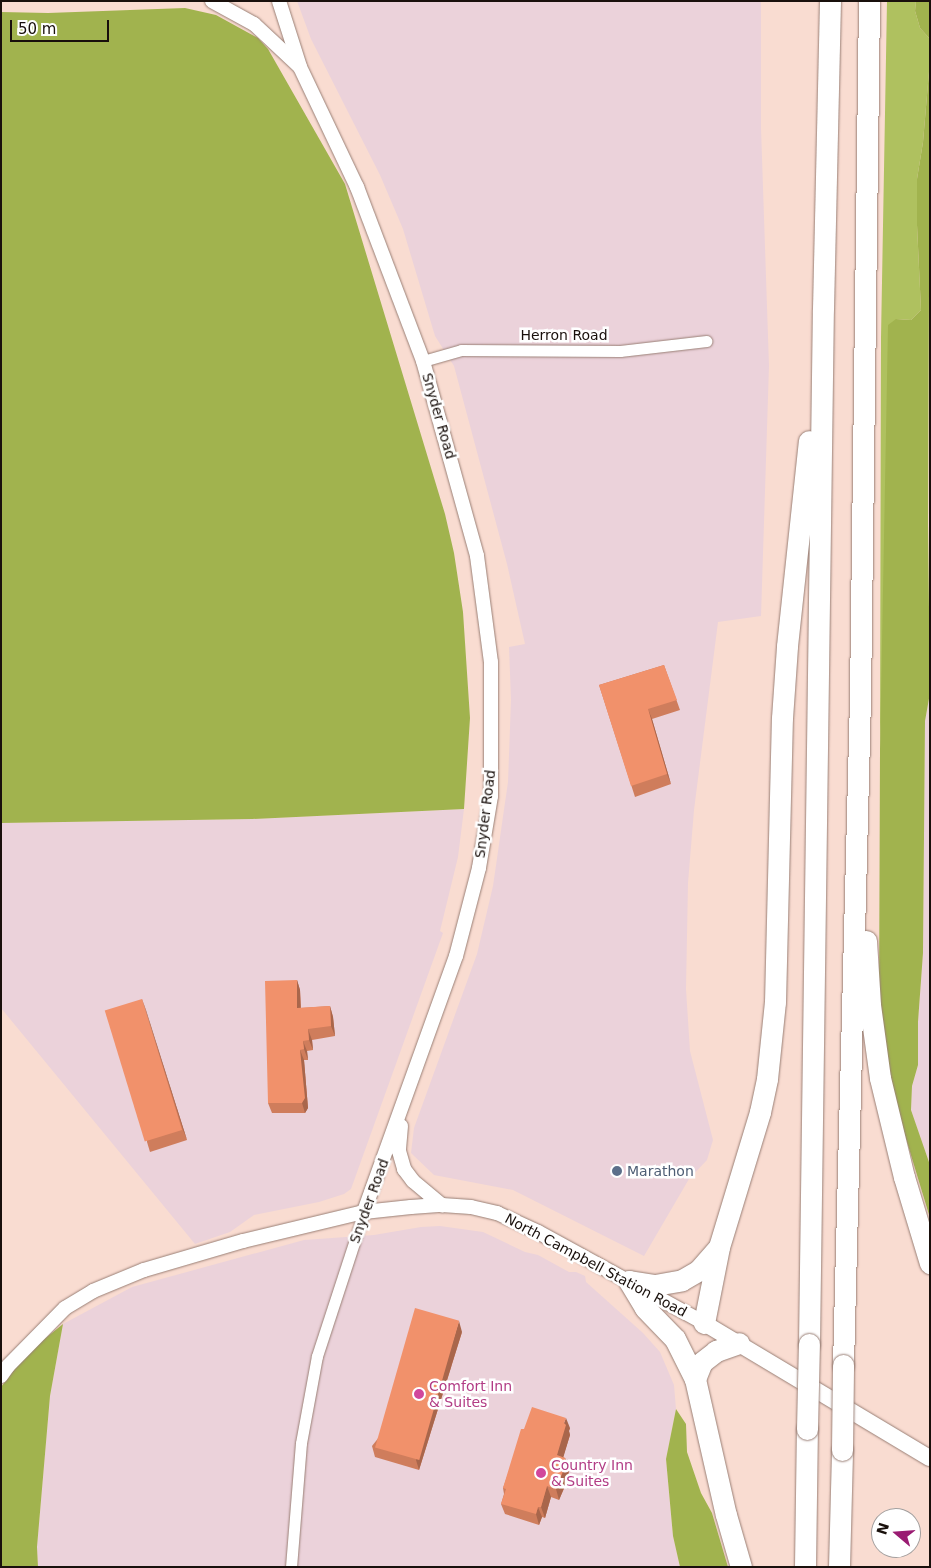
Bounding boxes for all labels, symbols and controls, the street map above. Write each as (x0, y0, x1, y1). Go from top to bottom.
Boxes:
scale bar (12, 10, 111, 42)
text: 50 m (18, 20, 56, 38)
street label: Herron Road (520, 327, 608, 343)
street label: Snyder Road (419, 371, 459, 461)
street label: Snyder Road (471, 769, 499, 859)
street label: Snyder Road (346, 1156, 392, 1246)
place label: Marathon (627, 1163, 694, 1179)
marker: Marathon (611, 1165, 623, 1177)
street label: North Campbell Station Road (502, 1210, 690, 1320)
place label: Comfort Inn & Suites (429, 1378, 512, 1410)
marker: Comfort Inn & Suites (413, 1388, 425, 1400)
place label: Country Inn & Suites (551, 1457, 633, 1490)
marker: Country Inn & Suites (535, 1467, 547, 1479)
north arrow (871, 1508, 921, 1558)
text: N (873, 1521, 892, 1537)

